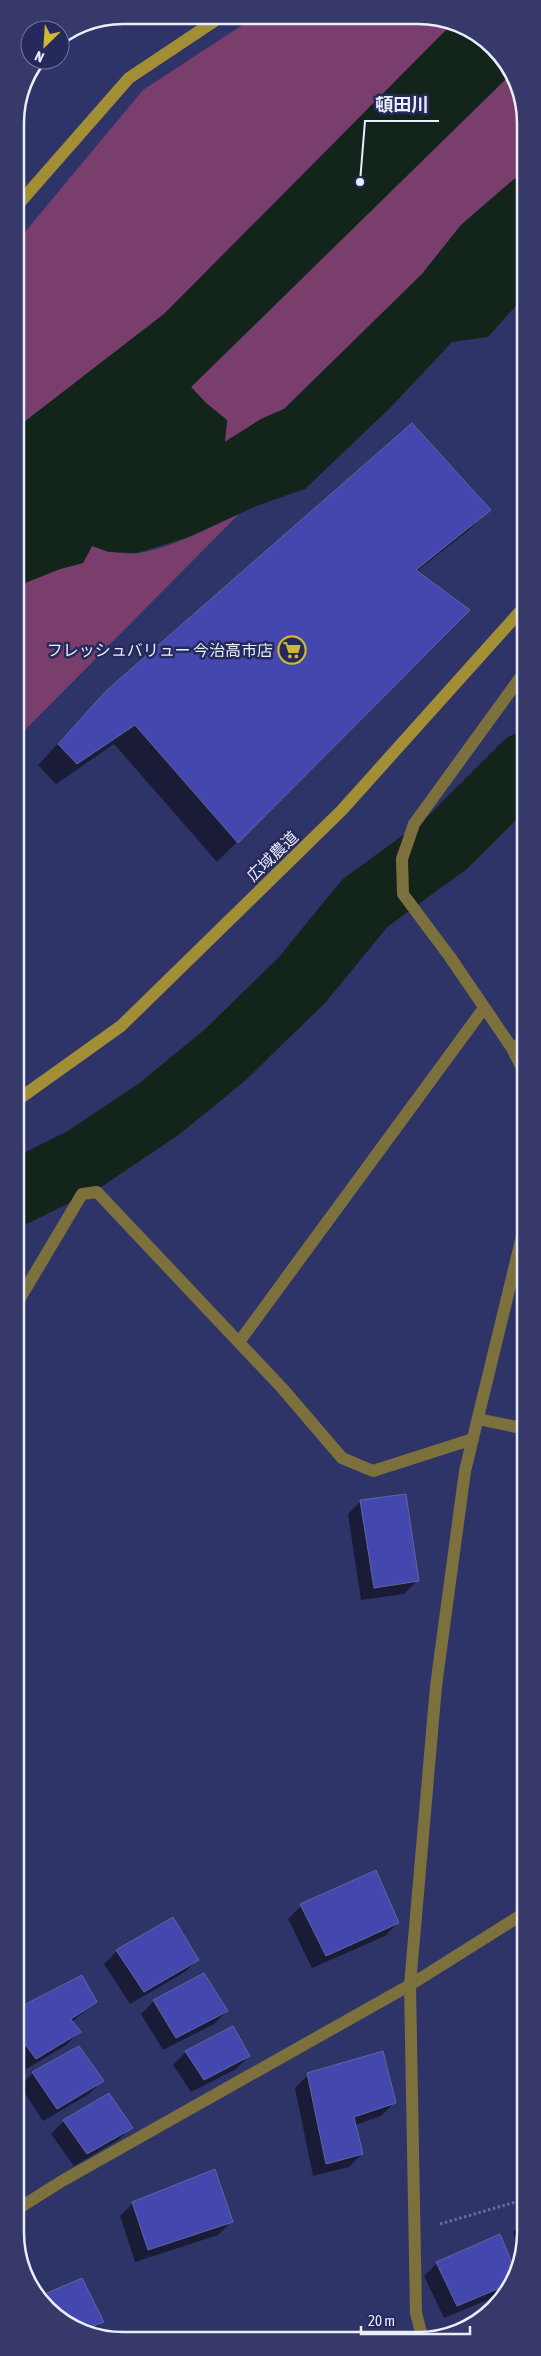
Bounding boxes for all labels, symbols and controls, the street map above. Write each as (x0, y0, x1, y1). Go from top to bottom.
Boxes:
north arrow (20, 20, 70, 70)
text: N (32, 48, 47, 66)
callout: 頓田川 (365, 88, 439, 121)
text: 頓田川 (375, 94, 429, 115)
supermarket icon: フレッシュバリュー 今治高市店 (277, 635, 307, 665)
place label: フレッシュバリュー 今治高市店 (47, 641, 273, 659)
street label: 広域農道 (243, 827, 301, 885)
scale bar (361, 2304, 470, 2336)
text: 20 m (368, 2312, 395, 2329)

